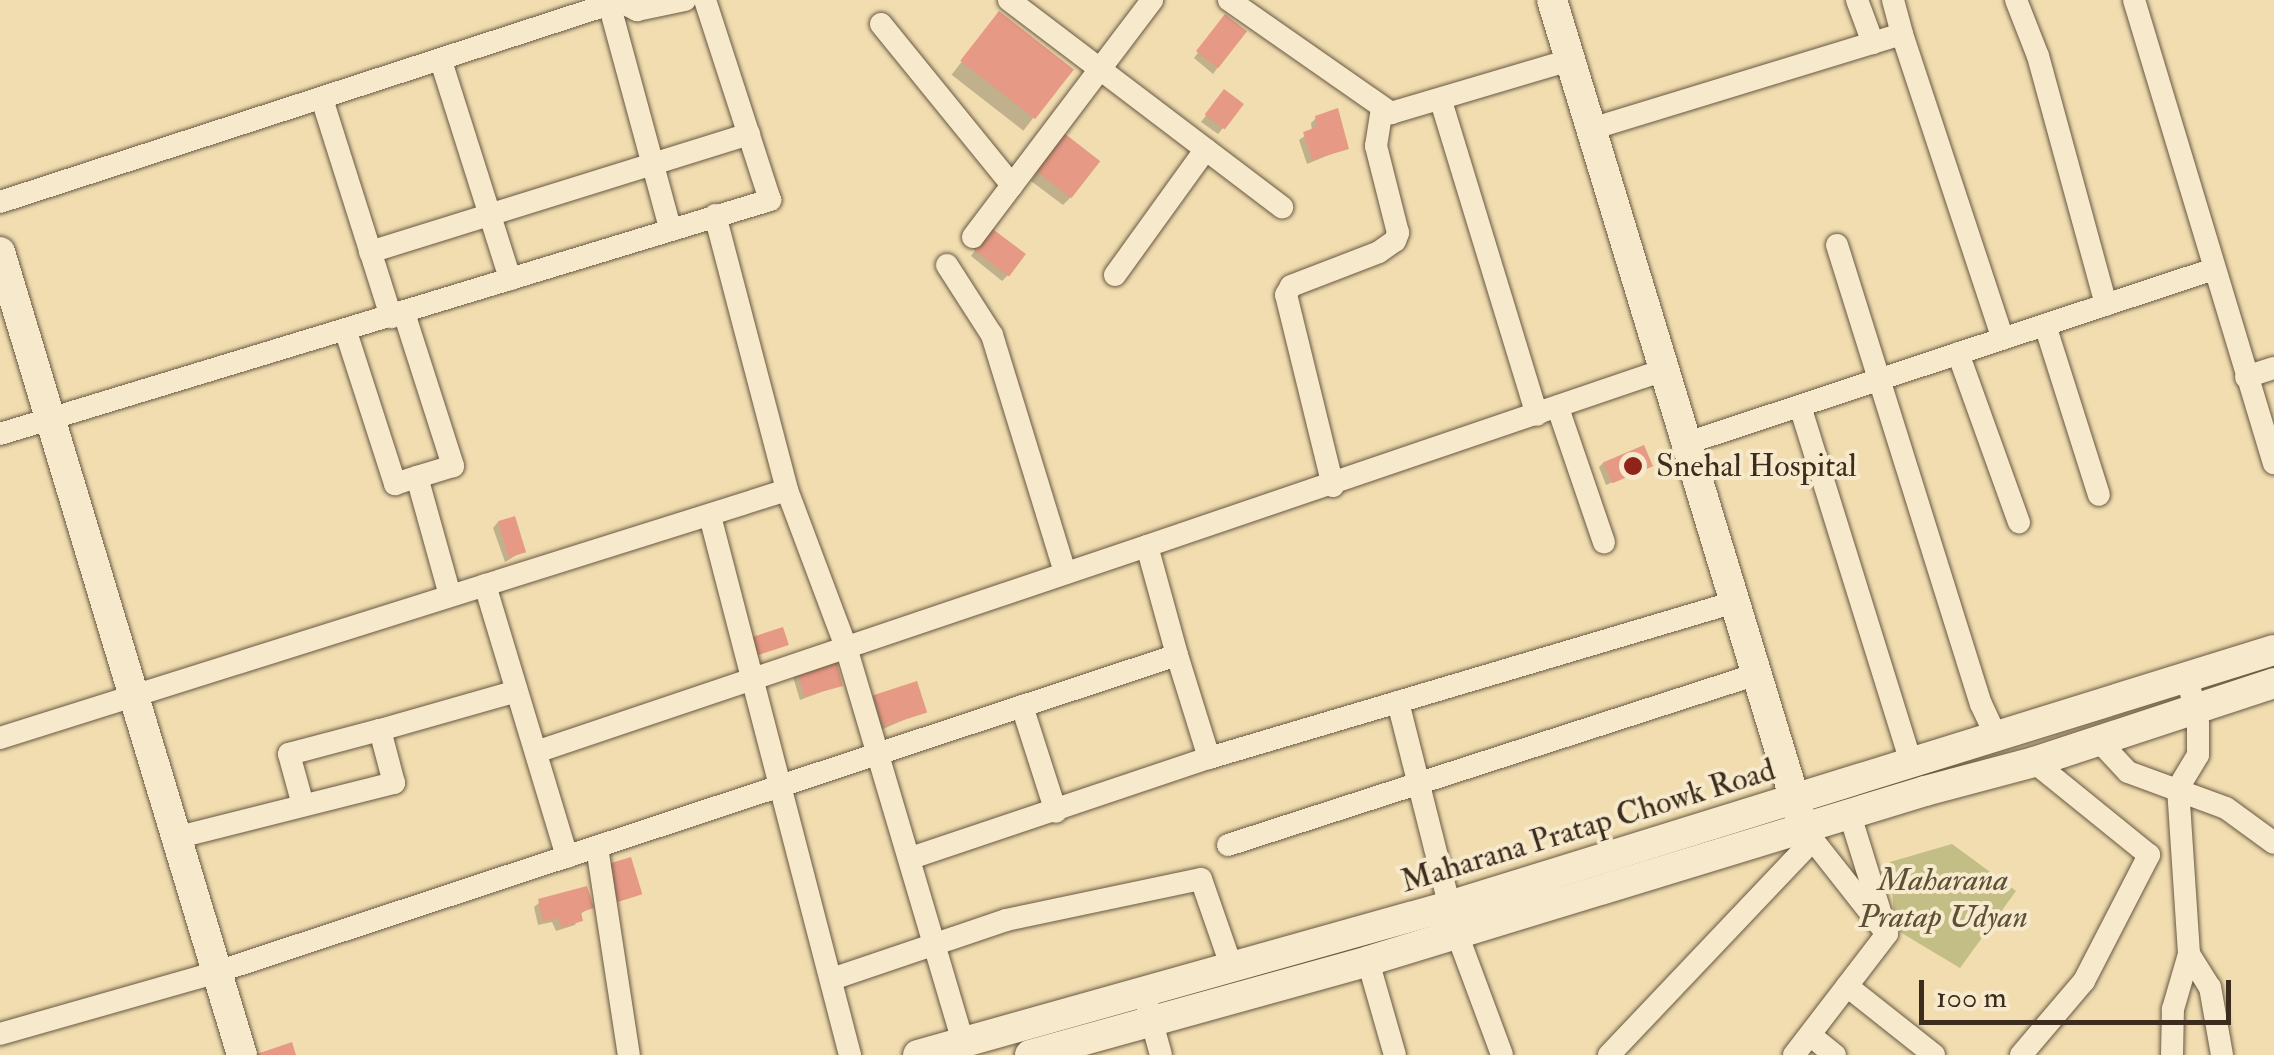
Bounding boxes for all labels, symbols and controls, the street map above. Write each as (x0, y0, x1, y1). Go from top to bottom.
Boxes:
place label: Snehal Hospital (1656, 447, 1857, 485)
marker: Snehal Hospital (1620, 453, 1646, 479)
street label: Maharana Pratap Chowk Road (1396, 751, 1780, 901)
park label: Maharana Pratap Udyan (1858, 862, 2028, 937)
scale bar (1924, 960, 2236, 1022)
text: 100 m (1936, 979, 2007, 1016)

